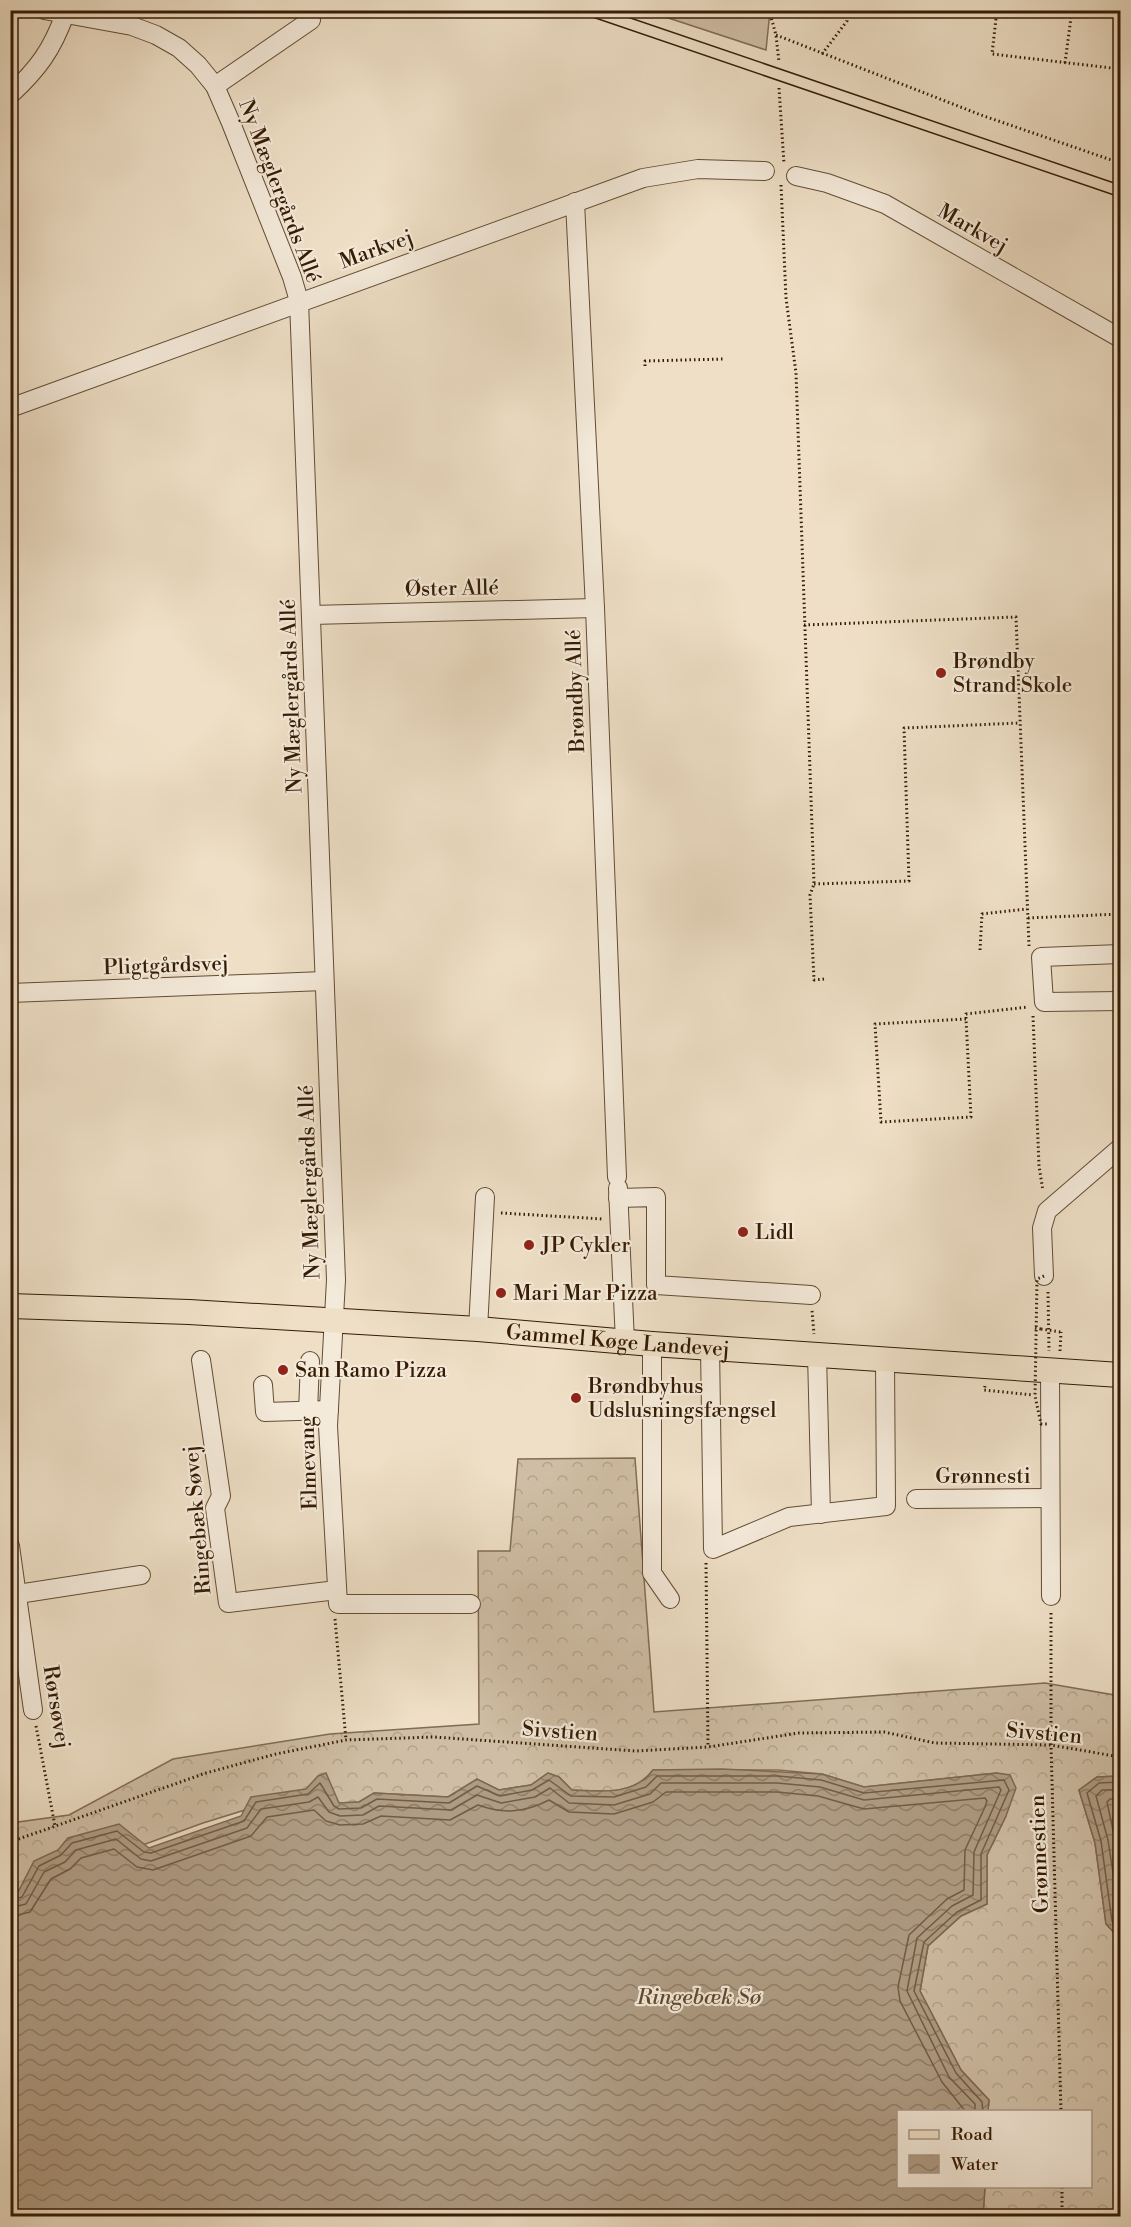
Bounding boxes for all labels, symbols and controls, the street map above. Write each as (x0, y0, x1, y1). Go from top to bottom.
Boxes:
street label: Ny Mæglergårds Allé (232, 96, 326, 287)
street label: Markvej (933, 198, 1012, 259)
street label: Markvej (336, 225, 417, 275)
street label: Øster Allé (405, 575, 499, 603)
street label: Ny Mæglergårds Allé (276, 598, 308, 794)
street label: Brøndby Allé (561, 629, 591, 754)
place label: Brøndby Strand Skole (952, 649, 1072, 699)
marker: Brøndby Strand Skole (934, 666, 948, 680)
street label: Pligtgårdsvej (103, 951, 229, 981)
street label: Ny Mæglergårds Allé (294, 1084, 326, 1280)
place label: Lidl (755, 1220, 794, 1246)
marker: Lidl (736, 1225, 750, 1239)
place label: JP Cykler (540, 1233, 630, 1259)
marker: JP Cykler (522, 1238, 536, 1252)
place label: Mari Mar Pizza (513, 1281, 658, 1307)
marker: Mari Mar Pizza (494, 1286, 508, 1300)
street label: Gammel Køge Landevej (505, 1319, 730, 1363)
place label: San Ramo Pizza (295, 1358, 447, 1384)
marker: San Ramo Pizza (276, 1363, 290, 1377)
place label: Brøndbyhus Udslusningsfængsel (587, 1374, 777, 1424)
marker: Brøndbyhus Udslusningsfængsel (569, 1391, 583, 1405)
street label: Elmevang (294, 1415, 324, 1510)
street label: Ringebæk Søvej (179, 1444, 217, 1596)
street label: Grønnesti (935, 1464, 1031, 1490)
street label: Rørsøvej (37, 1664, 75, 1751)
street label: Sivstien (521, 1716, 599, 1748)
street label: Sivstien (1005, 1718, 1084, 1750)
street label: Grønnestien (1025, 1794, 1055, 1914)
water label: Ringebæk Sø (636, 1984, 762, 2011)
legend (897, 2110, 1092, 2188)
text: Road (951, 2123, 994, 2146)
text: Water (950, 2153, 999, 2176)

